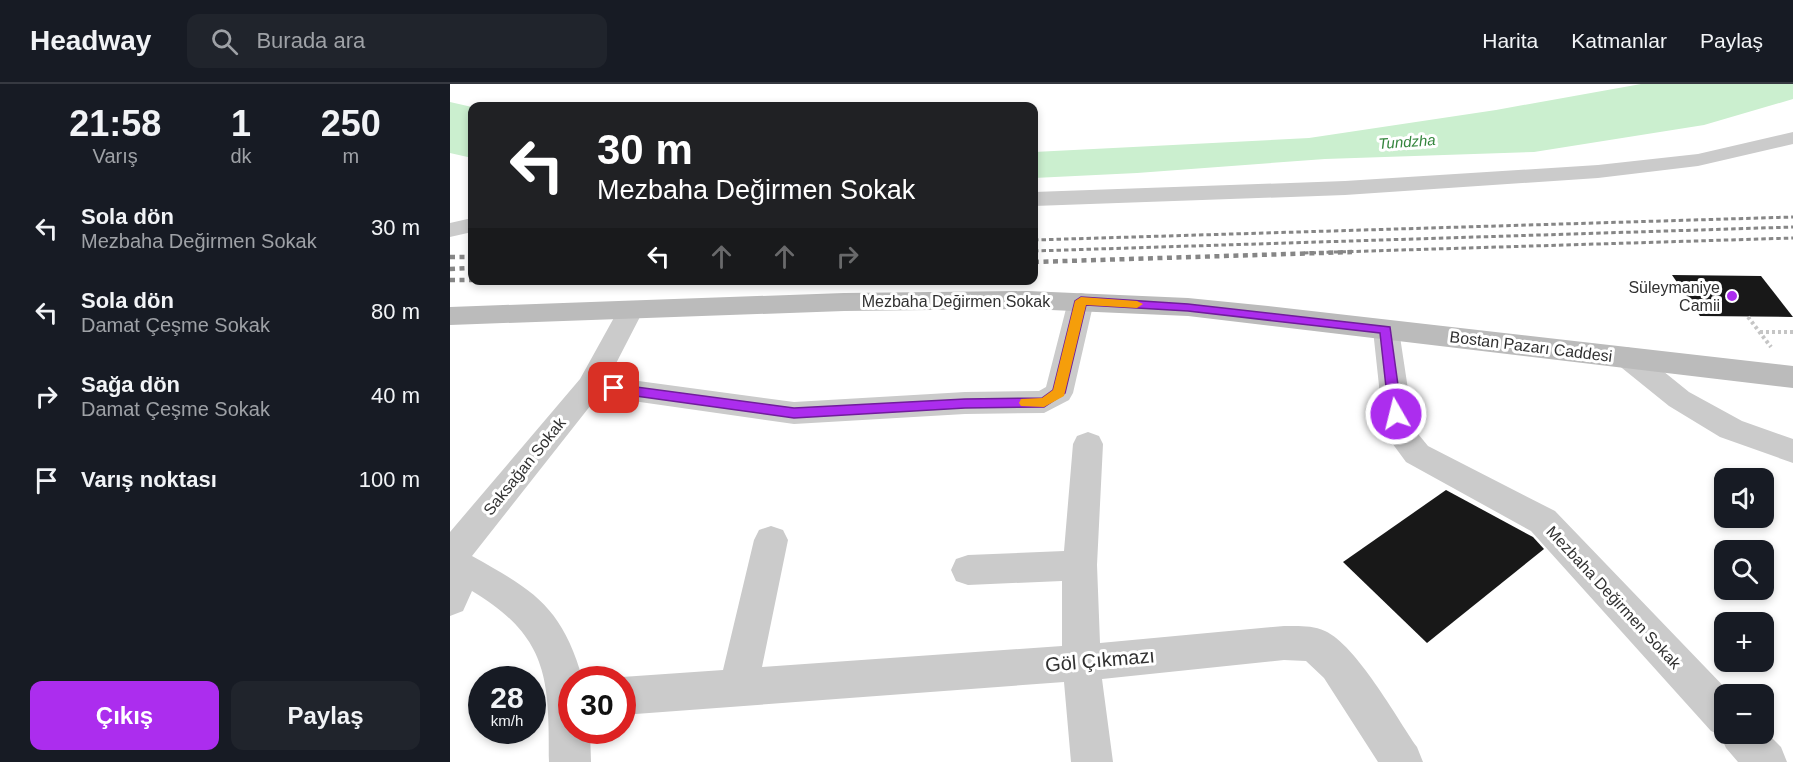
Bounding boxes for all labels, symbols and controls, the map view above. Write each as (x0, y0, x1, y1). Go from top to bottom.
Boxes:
search box (187, 14, 607, 68)
text: Headway (30, 25, 151, 56)
icon: search (208, 25, 241, 58)
text: Burada ara (256, 28, 365, 53)
text: Harita (1482, 29, 1538, 52)
text: Katmanlar (1571, 29, 1667, 52)
text: Paylaş (1700, 29, 1763, 52)
text: 21:58 (69, 103, 161, 144)
text: 1 (231, 103, 251, 144)
text: 250 (321, 103, 381, 144)
icon: left (498, 126, 576, 204)
text: 30 m (597, 126, 693, 173)
water label: Tundzha (1378, 131, 1436, 152)
text: Varış (93, 145, 138, 167)
text: dk (230, 145, 252, 167)
text: m (342, 145, 359, 167)
text: Mezbaha Değirmen Sokak (597, 175, 915, 205)
text: Sola dön (81, 204, 174, 229)
icon: left (30, 212, 63, 245)
text: 30 m (371, 215, 420, 240)
text: Mezbaha Değirmen Sokak (81, 230, 317, 252)
icon: left (642, 240, 675, 273)
icon: ahead (705, 240, 738, 273)
icon: ahead (768, 240, 801, 273)
icon: right (831, 240, 864, 273)
place label: Süleymaniye Camii (1628, 279, 1720, 314)
text: Sola dön (81, 288, 174, 313)
marker: Süleymaniye Camii (1725, 289, 1739, 303)
street label: Mezbaha Değirmen Sokak (862, 293, 1051, 310)
icon: left (30, 296, 63, 329)
text: 80 m (371, 299, 420, 324)
text: Damat Çeşme Sokak (81, 314, 270, 336)
street label: Bostan Pazarı Caddesi (1449, 328, 1613, 365)
pin (588, 362, 639, 413)
icon: arrive (597, 371, 630, 404)
text: Sağa dön (81, 372, 180, 397)
icon: right (30, 380, 63, 413)
position arrow (1364, 382, 1428, 446)
text: 40 m (371, 383, 420, 408)
text: Damat Çeşme Sokak (81, 398, 270, 420)
street label: Saksağan Sokak (480, 414, 569, 518)
icon: arrive (30, 464, 63, 497)
text: Varış noktası (81, 467, 217, 492)
text: 100 m (359, 467, 420, 492)
map controls (1714, 468, 1774, 744)
button: sound (1714, 468, 1774, 528)
street label: Mezbaha Değirmen Sokak (1543, 523, 1685, 673)
button: search (1714, 540, 1774, 600)
button: + (1714, 612, 1774, 672)
street label: Göl Çıkmazı (1044, 644, 1156, 676)
speed limit sign: 30 (558, 666, 636, 744)
button: Çıkış (30, 681, 219, 750)
button: Paylaş (231, 681, 420, 750)
text: 28 (490, 681, 524, 714)
button: − (1714, 684, 1774, 744)
text: km/h (491, 712, 523, 729)

